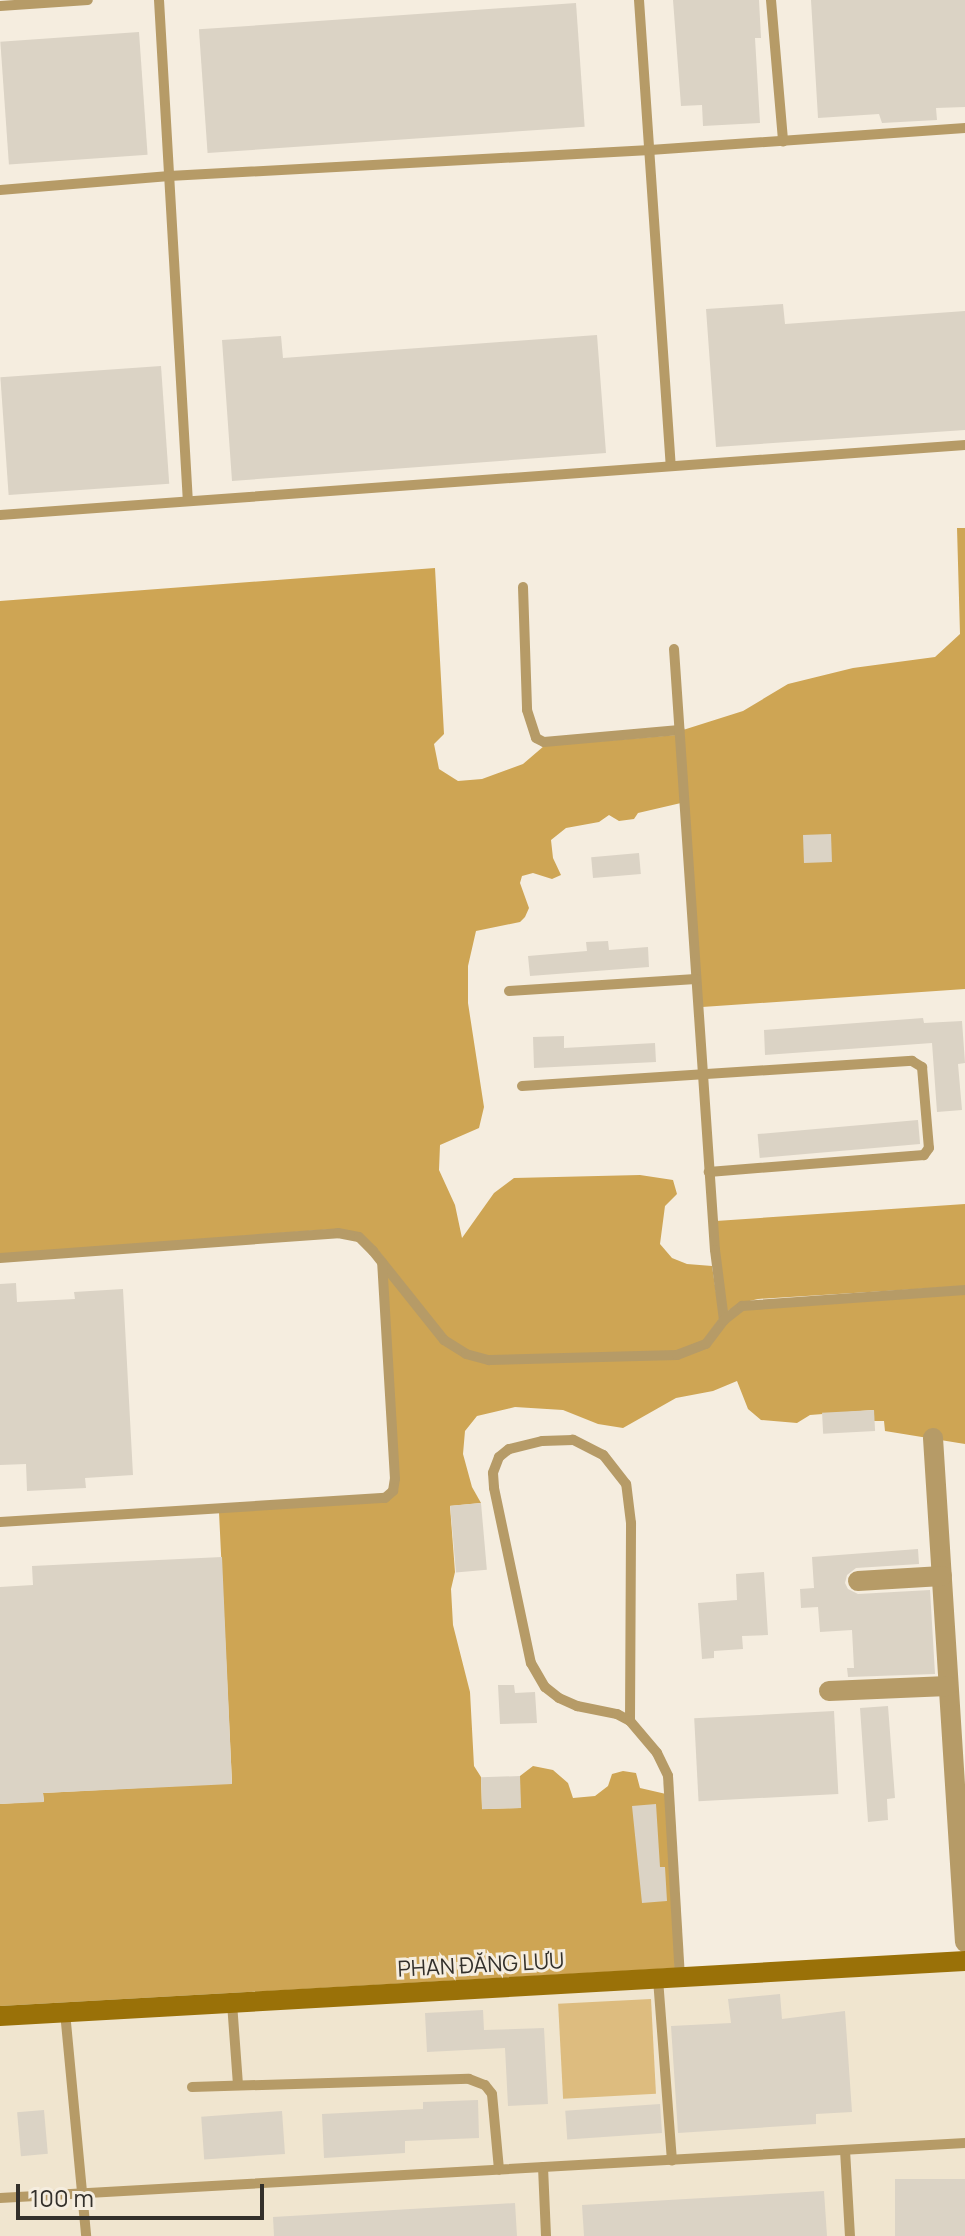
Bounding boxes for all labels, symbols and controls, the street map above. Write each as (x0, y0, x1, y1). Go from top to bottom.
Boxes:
street label: PHAN ĐĂNG LƯU (397, 1947, 565, 1983)
scale bar (20, 2168, 268, 2218)
text: 100 m (30, 2181, 94, 2214)

